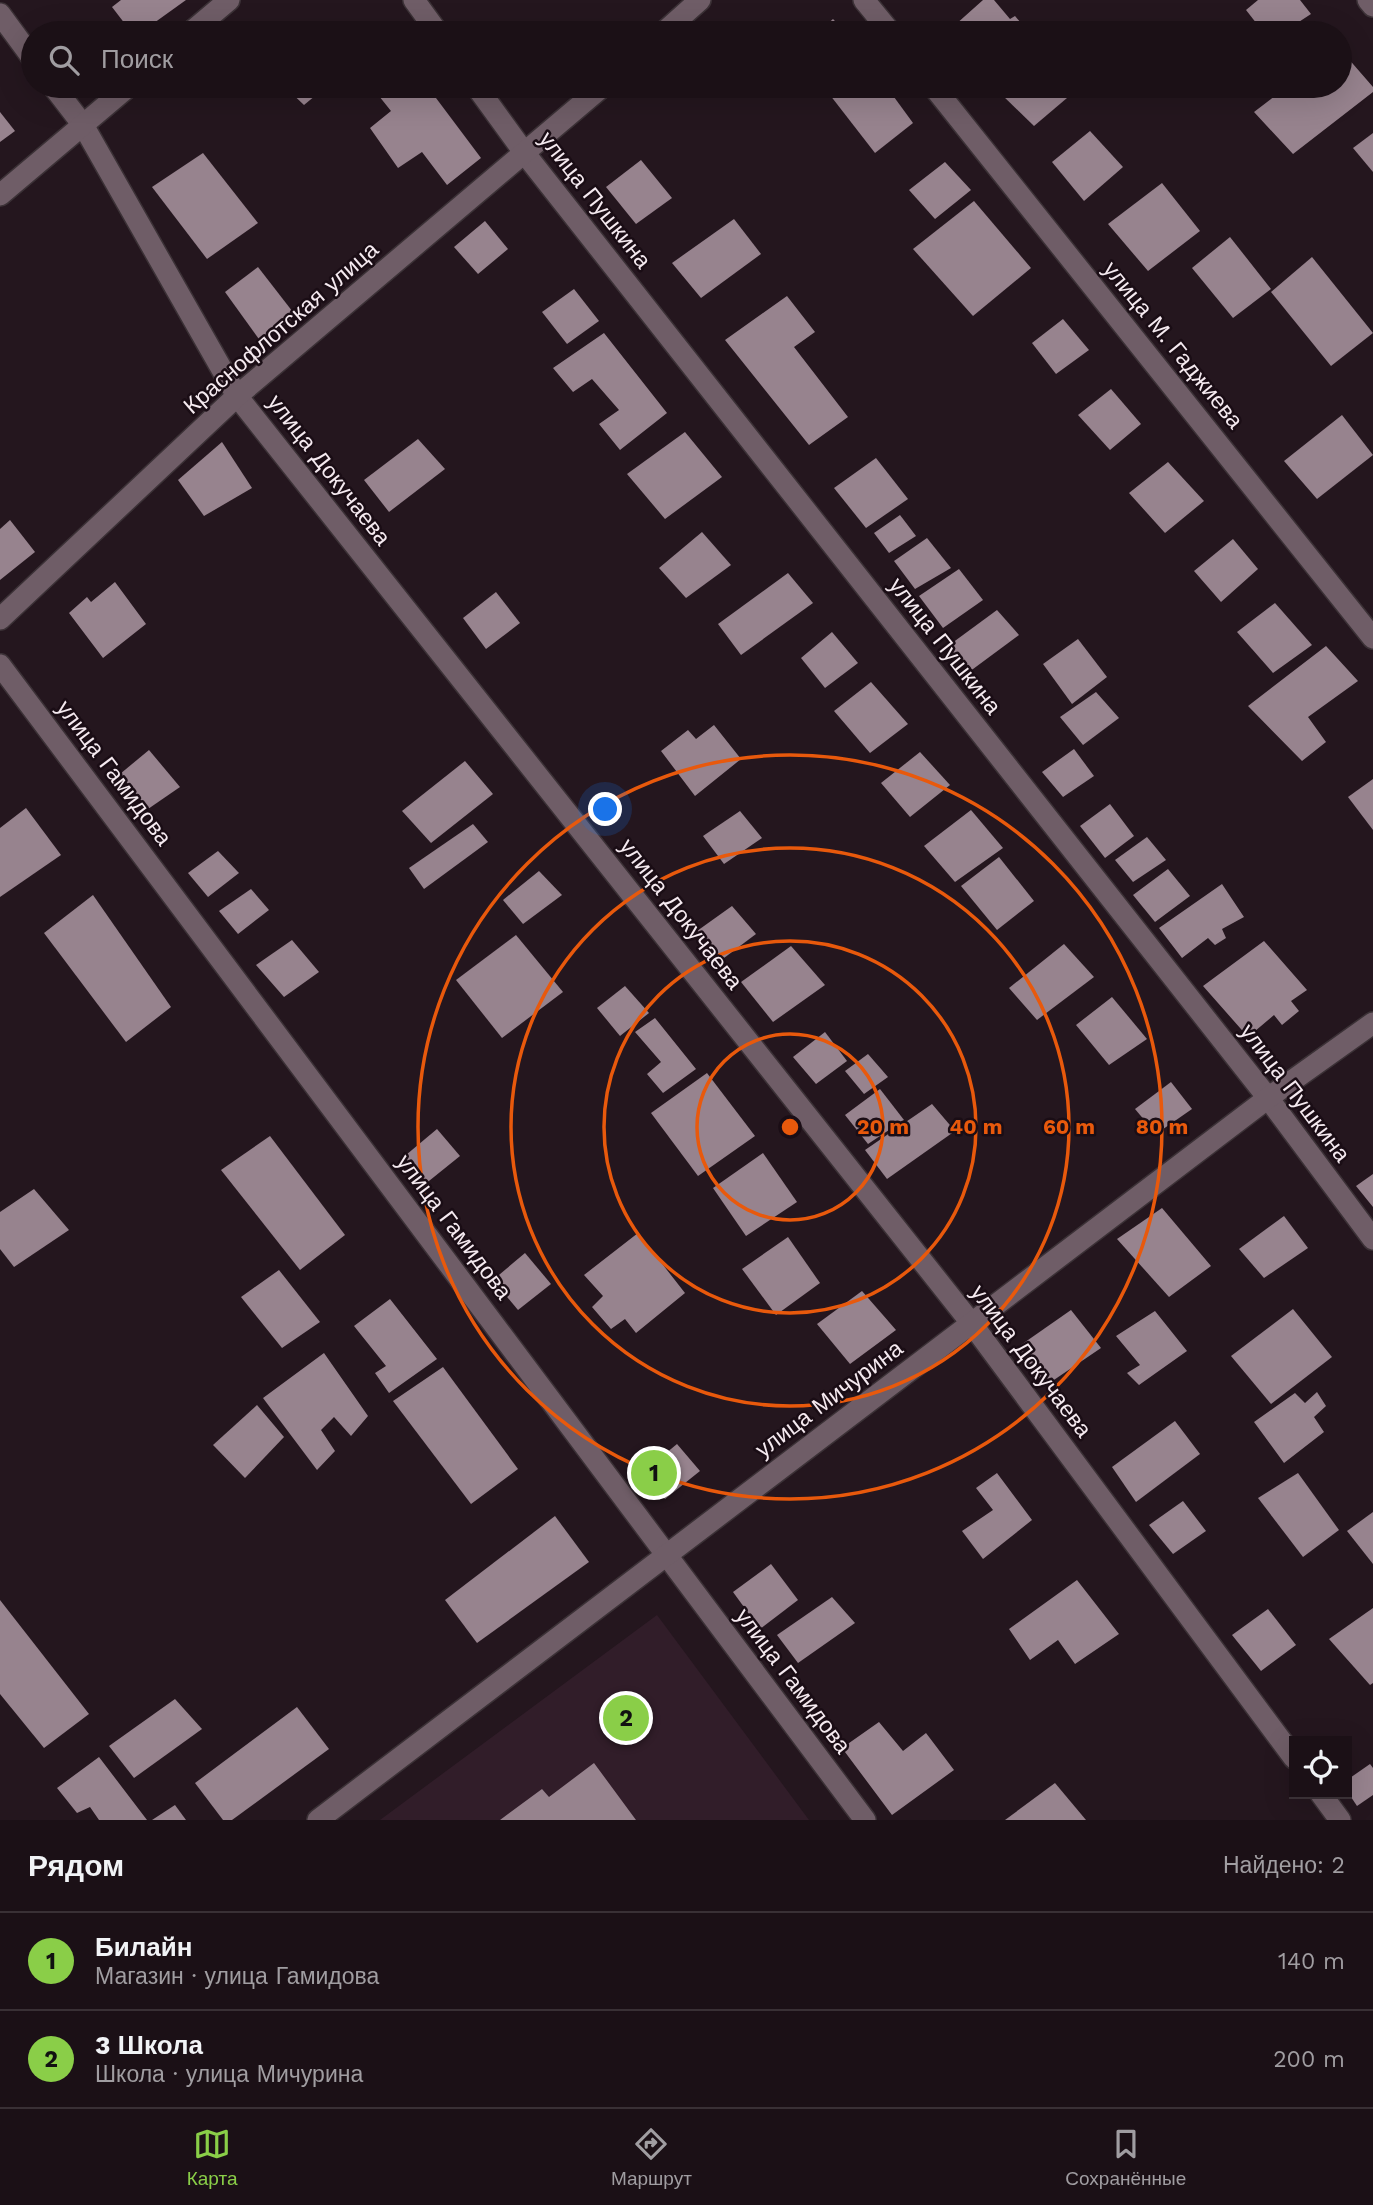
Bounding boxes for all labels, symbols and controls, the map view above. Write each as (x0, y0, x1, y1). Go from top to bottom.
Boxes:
search box (21, 21, 1352, 98)
icon: search (45, 41, 83, 79)
text: Поиск (101, 44, 173, 74)
street label: улица Пушкина (533, 126, 657, 274)
street label: Краснофлотская улица (178, 236, 384, 420)
street label: улица М. Гаджиева (1097, 256, 1249, 434)
street label: улица Докучаева (262, 389, 396, 551)
street label: улица Пушкина (883, 572, 1007, 720)
street label: улица Гамидова (51, 695, 177, 851)
your location (588, 792, 622, 826)
street label: улица Докучаева (614, 833, 748, 995)
street label: улица Пушкина (1234, 1019, 1356, 1168)
text: 20 m (857, 1114, 909, 1139)
text: 40 m (950, 1114, 1002, 1139)
text: 60 m (1043, 1114, 1095, 1139)
text: 80 m (1136, 1114, 1188, 1139)
centre of rings (778, 1115, 802, 1139)
street label: улица Гамидова (391, 1149, 517, 1305)
street label: улица Докучаева (965, 1279, 1097, 1443)
street label: улица Мичурина (750, 1335, 908, 1463)
pin: 1 (631, 1447, 677, 1499)
street label: улица Гамидова (730, 1603, 856, 1759)
pin: 2 (603, 1692, 649, 1744)
map controls (1289, 1736, 1352, 1799)
button: locate (1289, 1736, 1352, 1799)
text: Рядом (28, 1848, 124, 1883)
text: Найдено: 2 (1223, 1852, 1345, 1879)
text: Билайн (95, 1932, 192, 1962)
text: 1 (46, 1948, 56, 1975)
text: 140 m (1278, 1948, 1345, 1975)
text: Магазин · улица Гамидова (95, 1963, 379, 1990)
text: 3 Школа (95, 2030, 203, 2060)
text: 2 (44, 2046, 58, 2073)
text: 200 m (1273, 2046, 1345, 2073)
text: Школа · улица Мичурина (95, 2061, 363, 2088)
tab: Карта (187, 2125, 238, 2190)
tab: Маршрут (611, 2125, 692, 2190)
tab: Сохранённые (1065, 2125, 1186, 2190)

